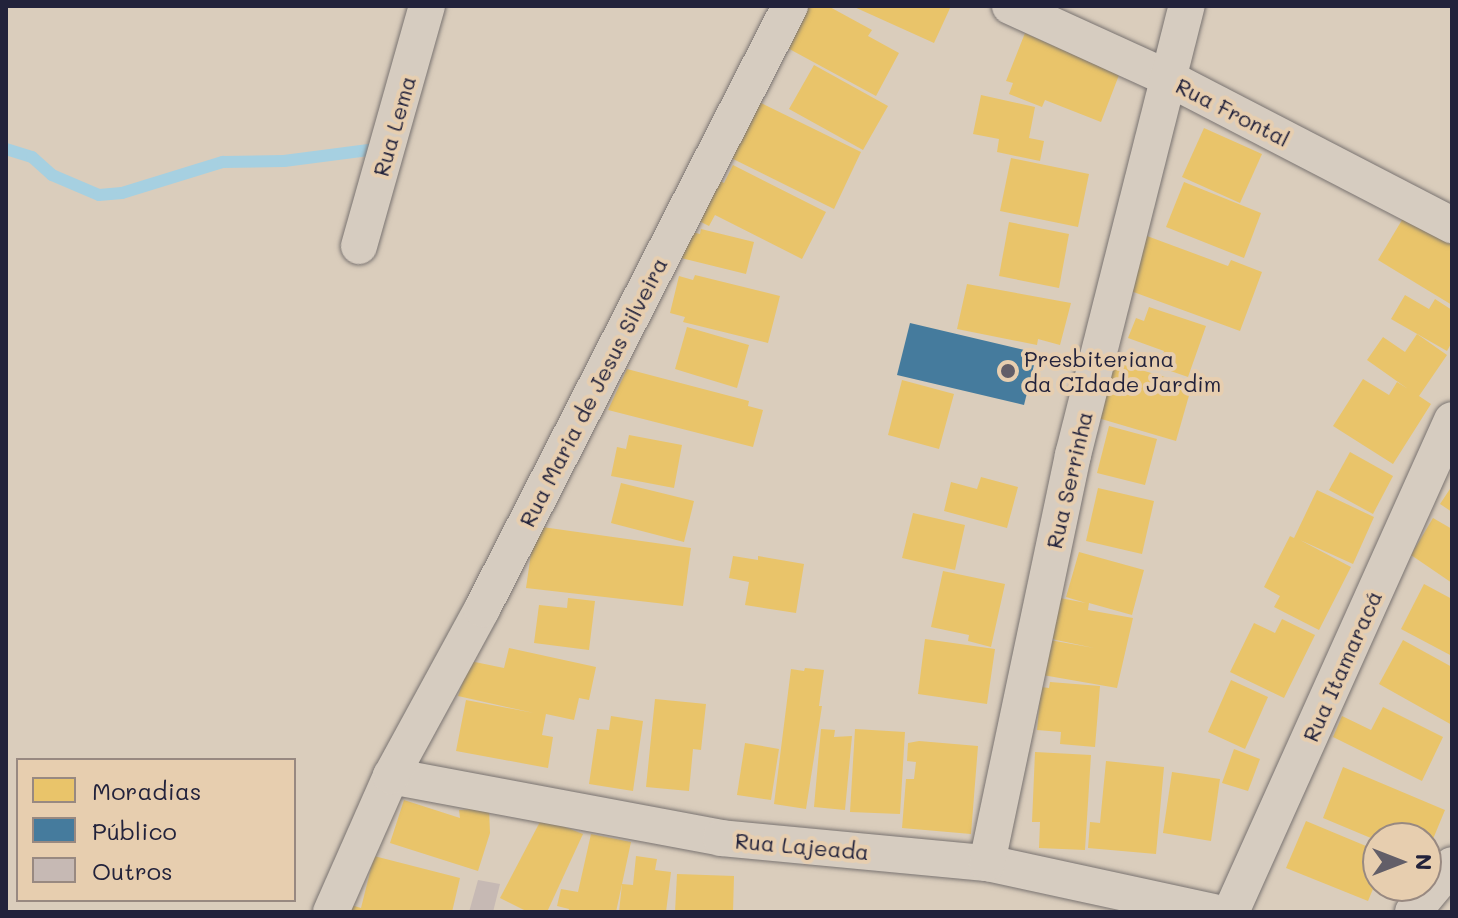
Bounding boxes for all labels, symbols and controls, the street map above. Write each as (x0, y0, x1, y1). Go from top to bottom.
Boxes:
street label: Rua Frontal (1172, 72, 1294, 152)
street label: Rua Lema (367, 73, 421, 179)
street label: Rua Maria de Jesus Silveira (513, 253, 673, 531)
place label: Presbiteriana da CIdade Jardim (1024, 345, 1221, 396)
marker: Presbiteriana da CIdade Jardim (999, 362, 1017, 380)
street label: Rua Serrinha (1040, 409, 1098, 551)
street label: Rua Itamaracá (1297, 586, 1387, 746)
legend (16, 758, 296, 902)
text: Moradias (92, 775, 202, 806)
text: Público (92, 815, 177, 846)
north arrow (1362, 822, 1442, 902)
street label: Rua Lajeada (734, 827, 870, 865)
text: N (1410, 854, 1439, 870)
text: Outros (92, 855, 173, 886)

